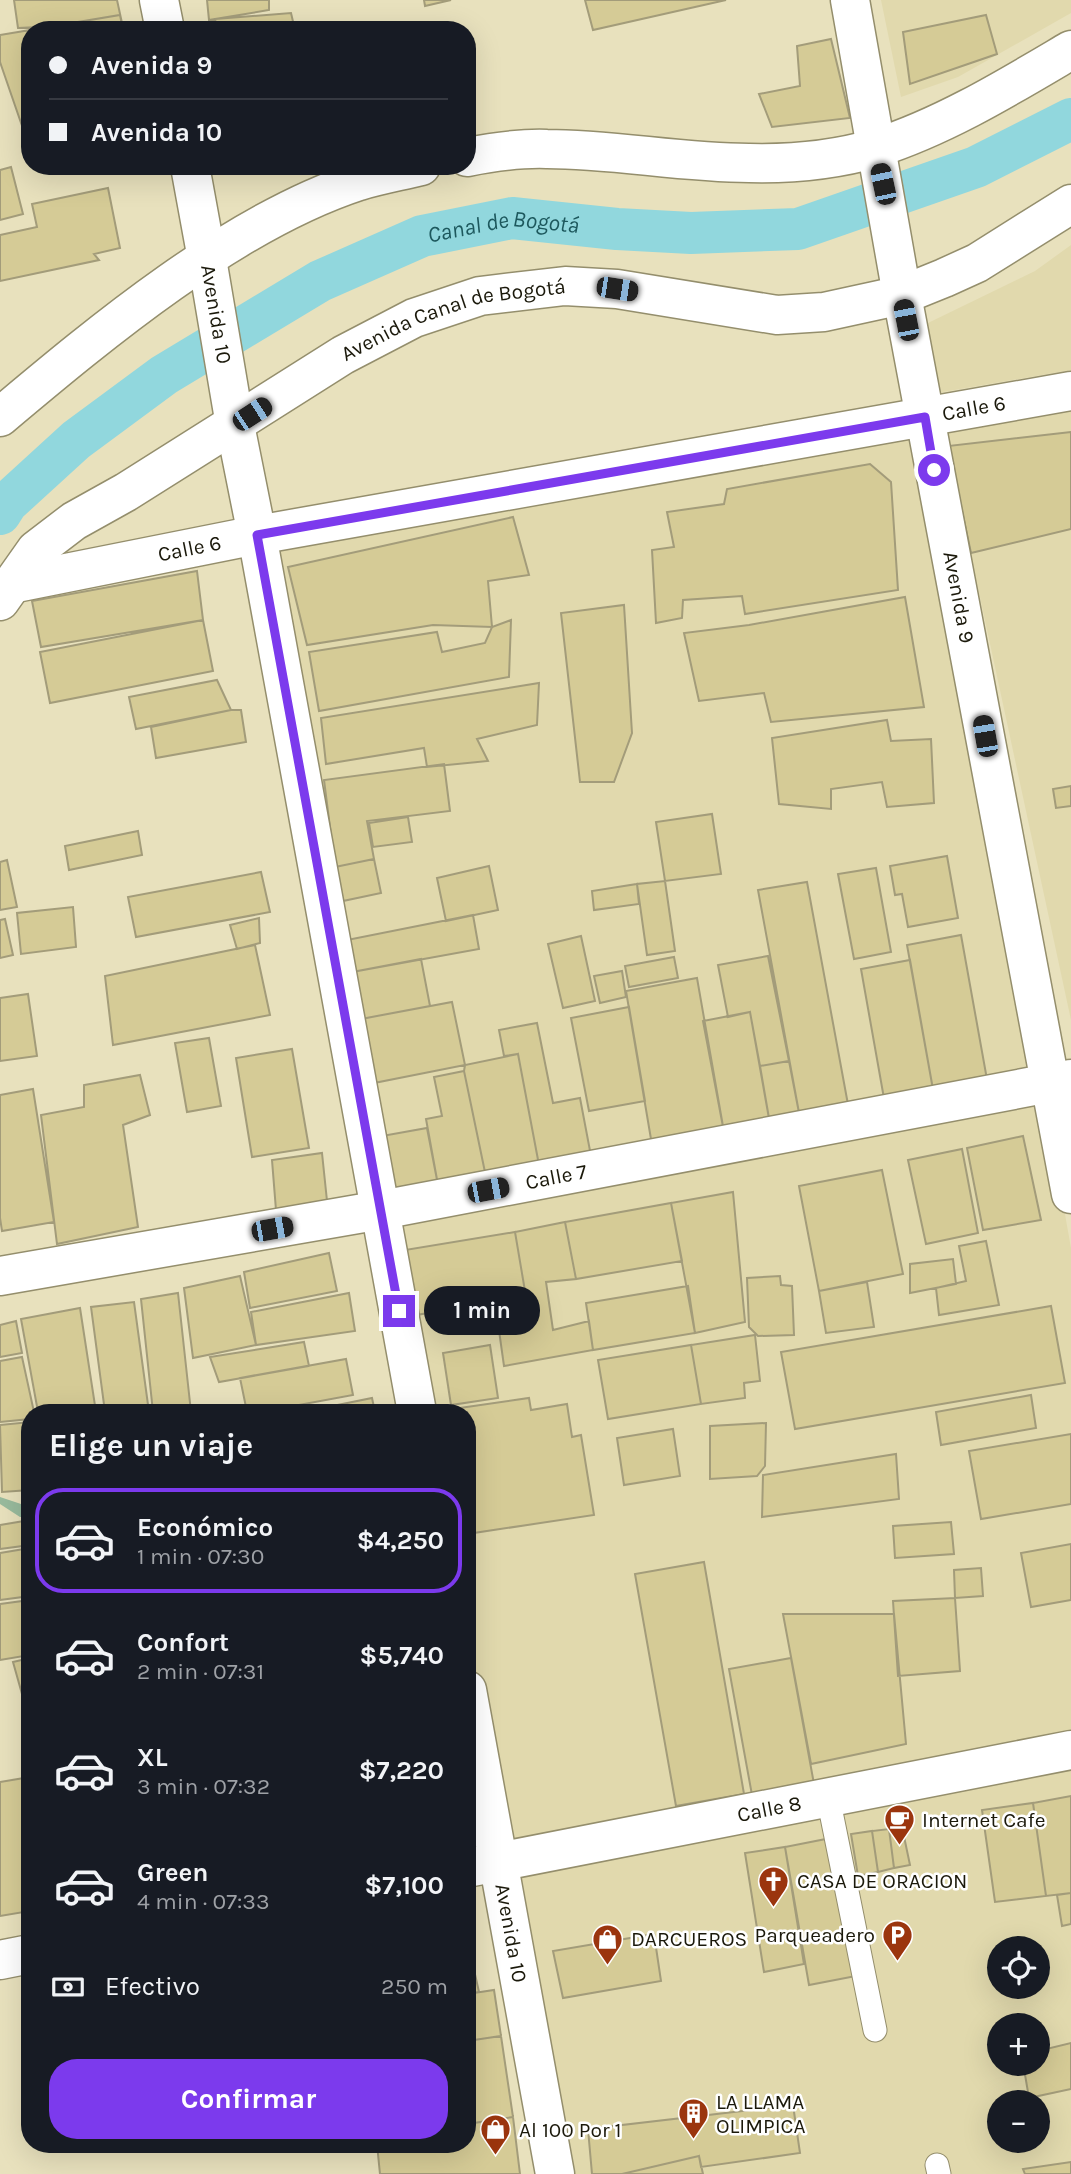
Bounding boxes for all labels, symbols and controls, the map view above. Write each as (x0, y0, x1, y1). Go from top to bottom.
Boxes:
text: Avenida 9 (91, 50, 212, 81)
text: Avenida 10 (91, 117, 222, 148)
car (869, 161, 898, 207)
water label: Canal de Bogotá (425, 205, 581, 248)
street label: Avenida 10 (196, 263, 236, 366)
street label: Avenida Canal de Bogotá (337, 274, 567, 366)
car (595, 275, 640, 303)
car (892, 297, 921, 343)
street label: Calle 6 (940, 391, 1007, 426)
car (229, 394, 276, 434)
route start (918, 454, 950, 486)
street label: Calle 6 (156, 530, 223, 566)
street label: Avenida 9 (938, 549, 979, 645)
car (972, 713, 999, 759)
street label: Calle 7 (524, 1159, 589, 1194)
car (466, 1176, 511, 1204)
car (250, 1215, 295, 1243)
callout: 1 min (424, 1286, 539, 1336)
route end (383, 1295, 415, 1327)
text: 1 min (453, 1297, 511, 1324)
text: Elige un viaje (49, 1427, 253, 1464)
icon: car (53, 1509, 116, 1572)
text: Económico (137, 1512, 273, 1543)
text: $4,250 (357, 1525, 444, 1556)
text: 1 min · 07:30 (137, 1543, 264, 1570)
icon: car (53, 1624, 116, 1687)
text: Confort (137, 1627, 229, 1658)
text: $5,740 (360, 1640, 444, 1671)
text: 2 min · 07:31 (137, 1658, 264, 1685)
icon: car (53, 1739, 116, 1802)
text: XL (137, 1742, 168, 1773)
text: $7,220 (359, 1755, 444, 1786)
text: 3 min · 07:32 (137, 1773, 270, 1800)
street label: Calle 8 (735, 1791, 803, 1827)
cafe icon: Internet Cafe (882, 1803, 916, 1847)
place label: Internet Cafe (922, 1808, 1046, 1832)
icon: car (53, 1854, 116, 1917)
text: Green (137, 1857, 209, 1888)
church icon: CASA DE ORACION (757, 1864, 791, 1908)
place label: CASA DE ORACION (797, 1869, 968, 1893)
text: $7,100 (364, 1870, 444, 1901)
street label: Avenida 10 (490, 1881, 532, 1985)
text: 4 min · 07:33 (137, 1888, 270, 1915)
parking icon: Parqueadero (881, 1918, 915, 1962)
shop icon: DARCUEROS (591, 1922, 625, 1966)
place label: Parqueadero (755, 1923, 875, 1947)
place label: DARCUEROS (631, 1927, 747, 1951)
map controls (987, 1936, 1050, 2153)
button: locate (987, 1936, 1050, 1999)
icon: cash (49, 1968, 87, 2006)
text: Efectivo (105, 1971, 200, 2002)
text: 250 m (381, 1973, 448, 2000)
button: + (987, 2013, 1050, 2076)
button: Confirmar (49, 2059, 448, 2139)
place label: LA LLAMA OLIMPICA (716, 2090, 805, 2138)
button: − (987, 2090, 1050, 2153)
building icon: LA LLAMA OLIMPICA (676, 2097, 710, 2141)
shop icon: Al 100 Por 1 (479, 2113, 513, 2157)
place label: Al 100 Por 1 (519, 2118, 621, 2142)

